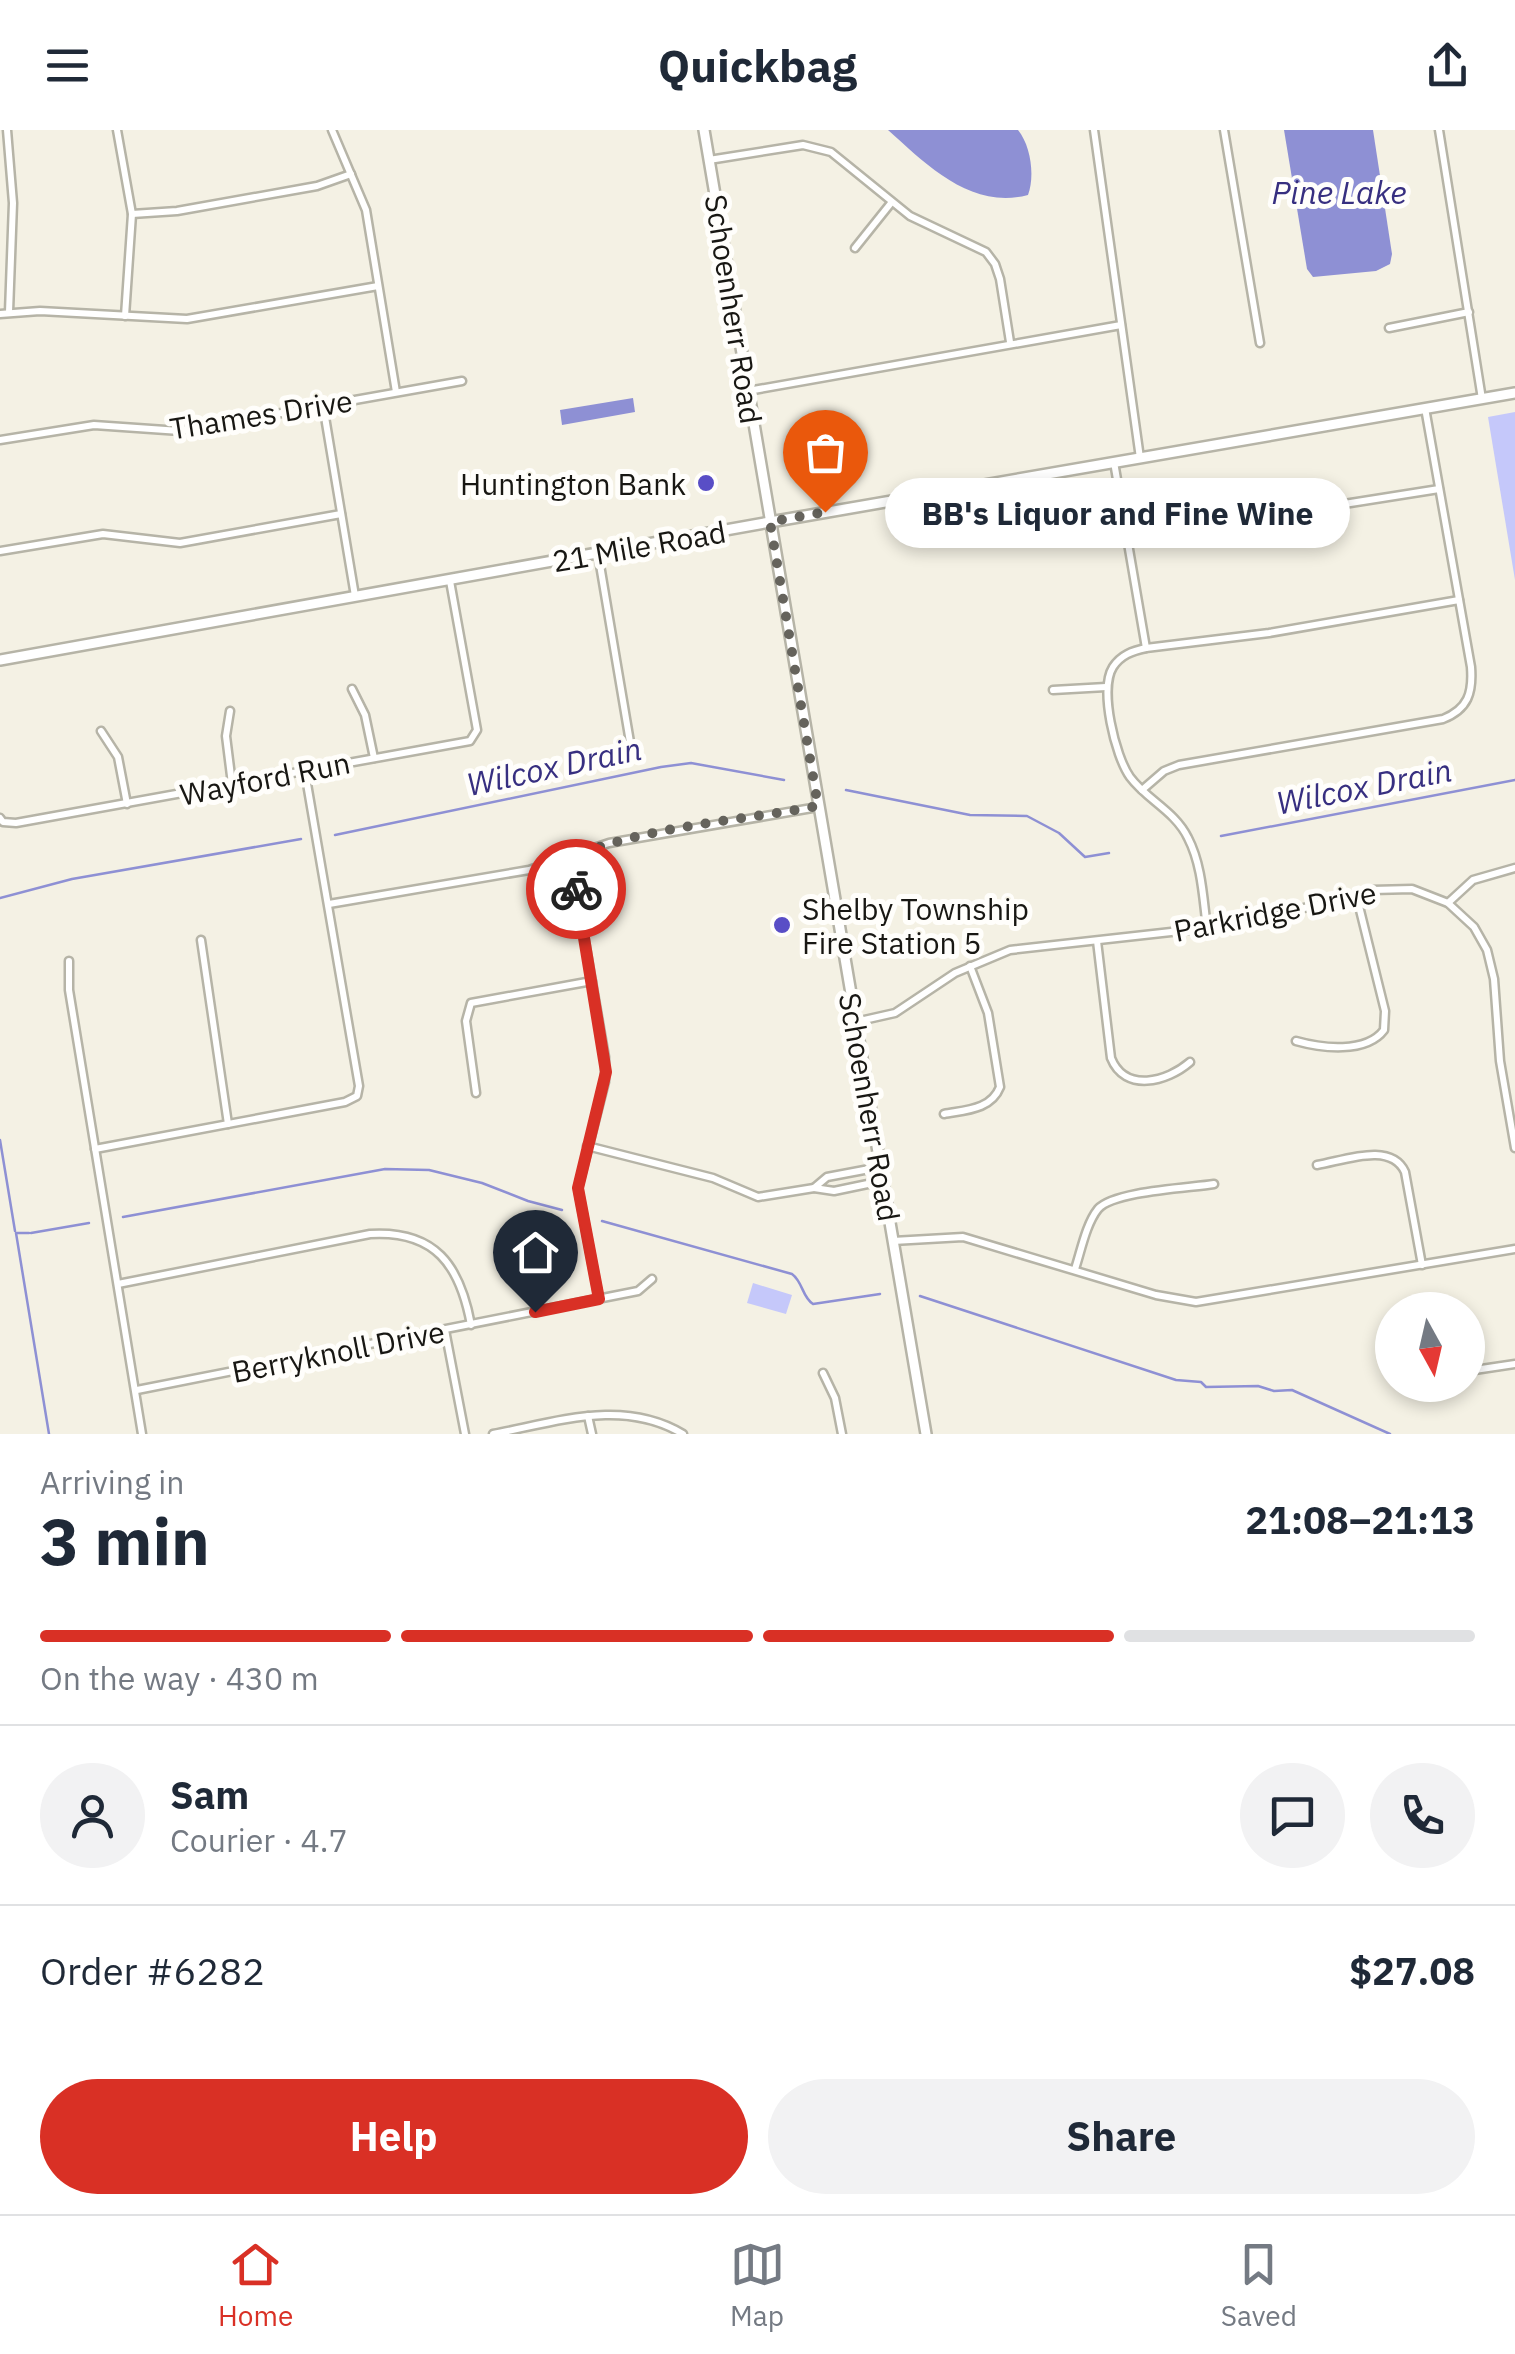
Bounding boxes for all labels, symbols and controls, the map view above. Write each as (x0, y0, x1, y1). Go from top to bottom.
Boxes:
text: Quickbag (658, 36, 857, 94)
icon: menu (40, 38, 95, 93)
icon: share (1420, 38, 1475, 93)
water label: Pine Lake (1271, 171, 1407, 213)
street label: Schoenherr Road (697, 192, 771, 426)
street label: Thames Drive (167, 380, 355, 448)
pin (783, 410, 868, 513)
icon: bag (798, 425, 853, 480)
place label: Huntington Bank (460, 464, 686, 503)
marker: Huntington Bank (695, 472, 717, 494)
callout: BB's Liquor and Fine Wine (885, 477, 1350, 547)
text: BB's Liquor and Fine Wine (921, 492, 1314, 534)
street label: 21 Mile Road (549, 512, 729, 580)
water label: Wilcox Drain (463, 727, 645, 805)
street label: Wayford Run (177, 742, 353, 814)
water label: Wilcox Drain (1273, 748, 1455, 824)
courier (526, 839, 626, 939)
icon: bike (549, 862, 604, 917)
street label: Parkridge Drive (1170, 872, 1380, 950)
place label: Shelby Township Fire Station 5 (802, 889, 1029, 962)
marker: Shelby Township Fire Station 5 (771, 914, 793, 936)
street label: Schoenherr Road (831, 990, 909, 1224)
pin (493, 1210, 578, 1313)
icon: home (508, 1225, 563, 1280)
north arrow (1375, 1292, 1485, 1402)
map controls (1375, 1292, 1485, 1402)
street label: Berryknoll Drive (228, 1311, 448, 1391)
text: Arriving in (40, 1461, 185, 1503)
text: 21:08–21:13 (1245, 1495, 1475, 1544)
text: 3 min (40, 1498, 210, 1583)
text: On the way · 430 m (40, 1657, 319, 1699)
button: person (40, 1763, 145, 1868)
button: chat (1240, 1763, 1345, 1868)
button: phone (1370, 1763, 1475, 1868)
text: Sam (170, 1770, 249, 1819)
text: Courier · 4.7 (170, 1819, 348, 1861)
text: Order #6282 (40, 1946, 265, 1995)
text: $27.08 (1349, 1946, 1475, 1995)
button: Help (40, 2079, 748, 2194)
button: Share (768, 2079, 1475, 2194)
tab: Home (218, 2237, 293, 2334)
tab: Map (730, 2237, 785, 2334)
tab: Saved (1221, 2237, 1297, 2334)

